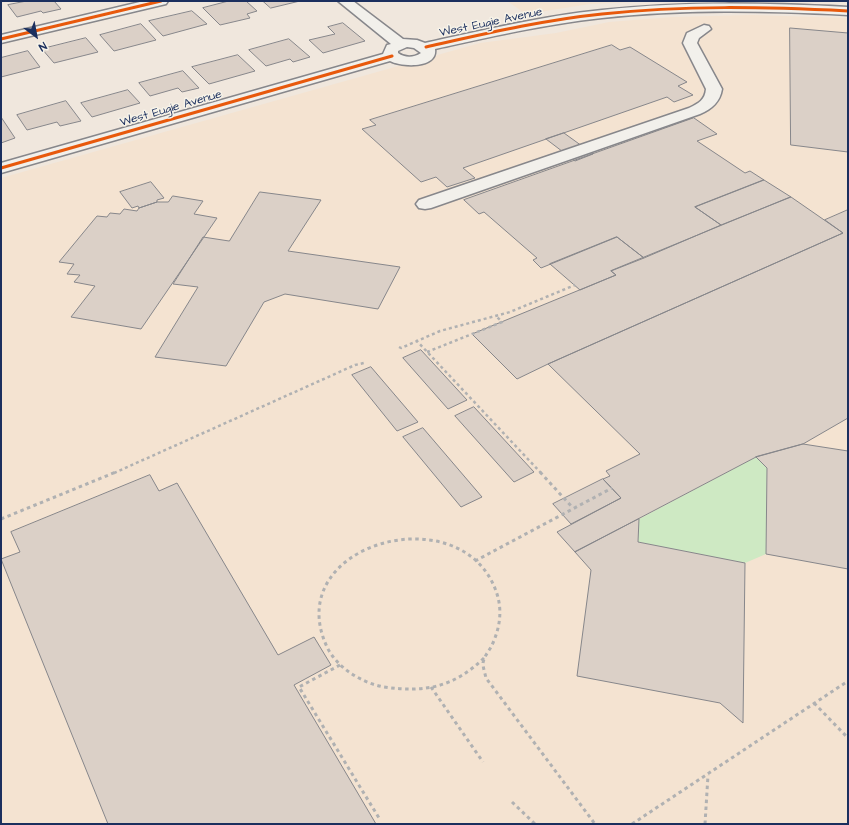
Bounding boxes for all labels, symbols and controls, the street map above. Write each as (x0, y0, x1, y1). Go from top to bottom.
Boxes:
street label: West Eugie Avenue (438, 5, 544, 41)
north arrow (16, 16, 56, 56)
text: N (36, 38, 50, 55)
street label: West Eugie Avenue (119, 88, 223, 130)

